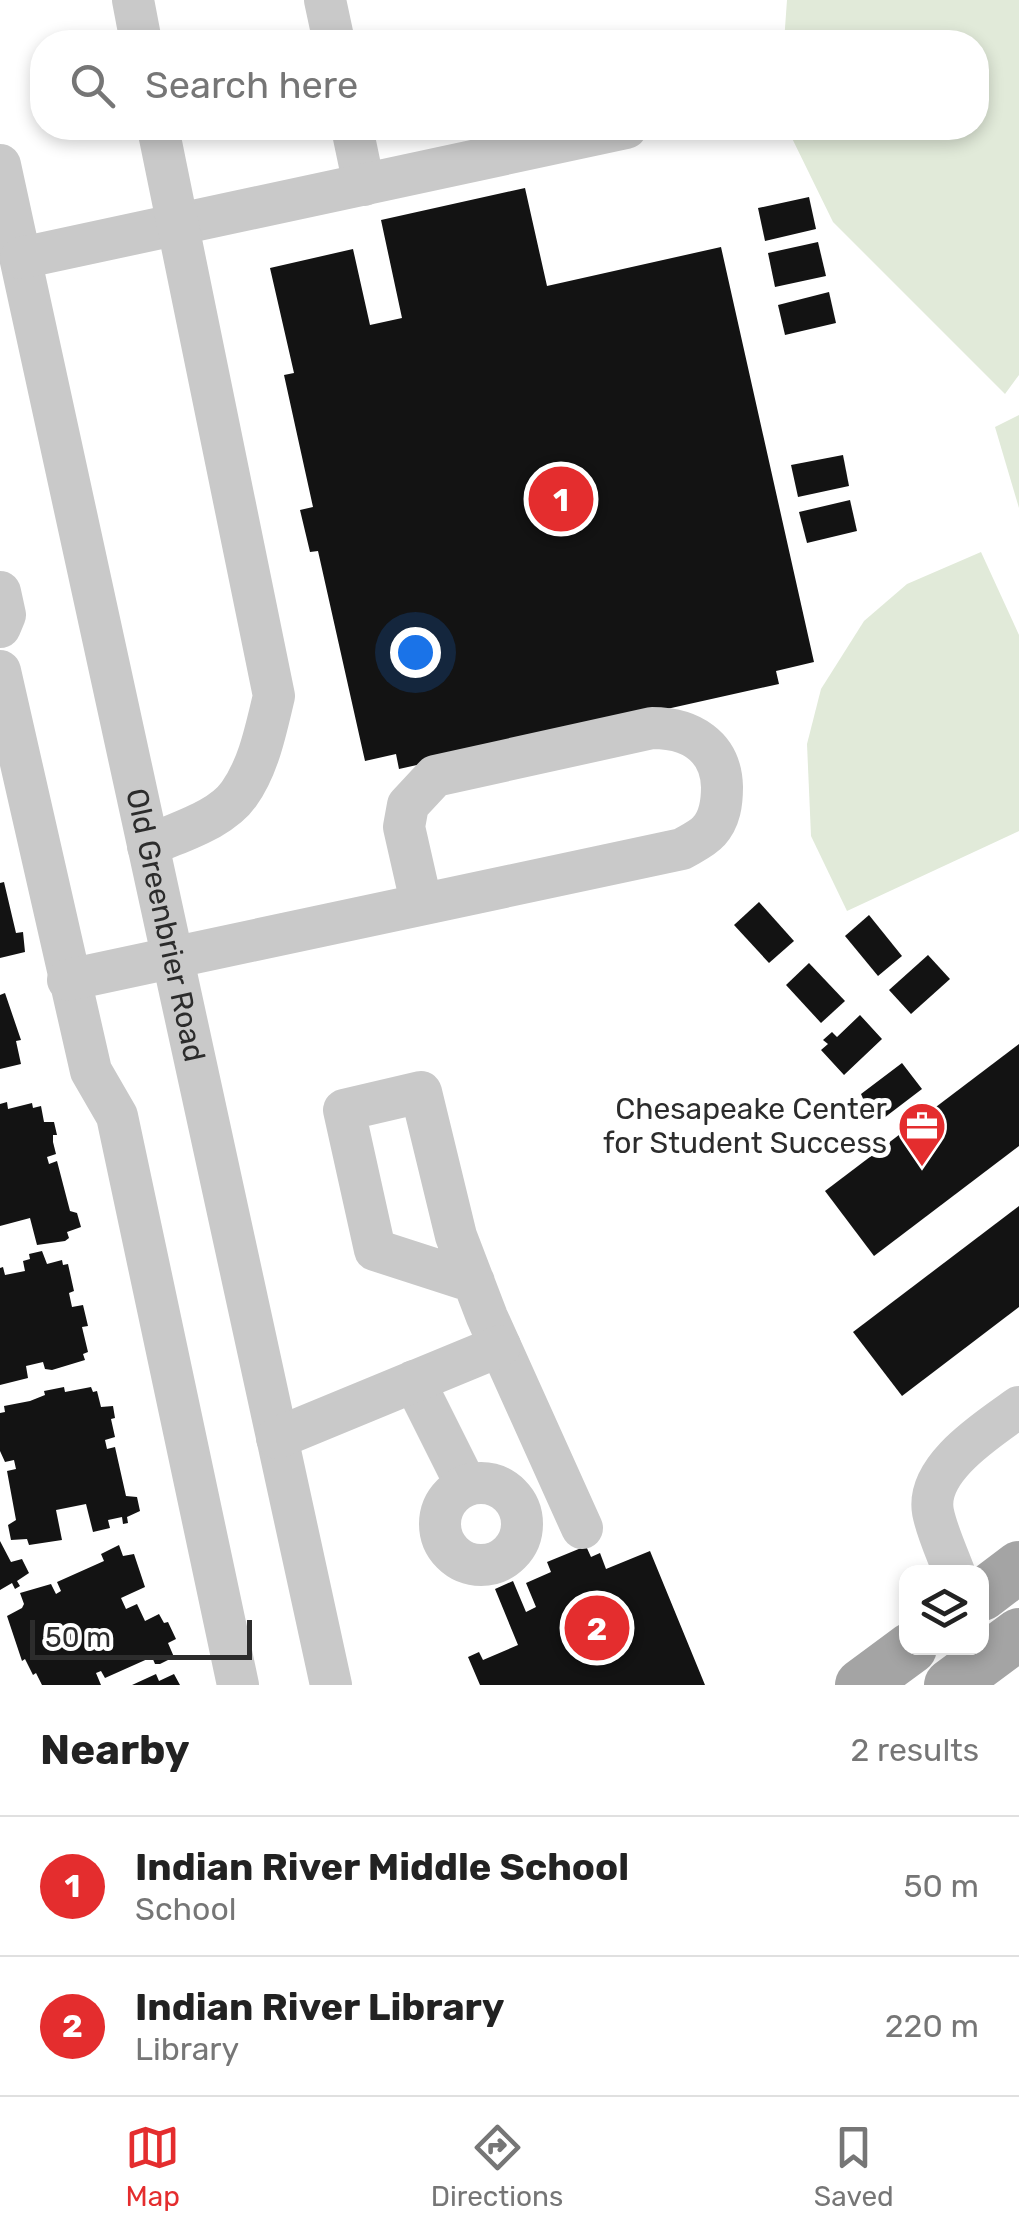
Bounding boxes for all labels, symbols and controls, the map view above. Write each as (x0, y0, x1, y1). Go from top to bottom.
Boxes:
search box (30, 30, 989, 140)
icon: search (65, 58, 120, 113)
text: Search here (145, 62, 358, 108)
pin: 1 (528, 462, 594, 536)
your location (390, 627, 441, 678)
street label: Old Greenbrier Road (118, 785, 213, 1065)
place label: Chesapeake Center for Student Success (603, 1091, 888, 1161)
office icon: Chesapeake Center for Student Success (896, 1100, 948, 1168)
map controls (899, 1565, 989, 1655)
button: layers (899, 1565, 989, 1655)
pin: 2 (564, 1590, 630, 1666)
scale bar (30, 1615, 252, 1660)
text: 50 m (45, 1621, 111, 1654)
text: Nearby (40, 1725, 190, 1775)
text: 2 results (850, 1731, 979, 1769)
text: Indian River Middle School (135, 1844, 629, 1890)
text: 1 (65, 1867, 80, 1905)
text: 50 m (903, 1867, 979, 1905)
text: School (135, 1890, 237, 1928)
text: Indian River Library (135, 1984, 505, 2030)
text: 2 (62, 2007, 83, 2045)
text: 220 m (885, 2007, 979, 2045)
text: Library (135, 2030, 239, 2068)
tab: Map (125, 2120, 180, 2213)
tab: Directions (431, 2120, 563, 2213)
tab: Saved (814, 2120, 894, 2213)

